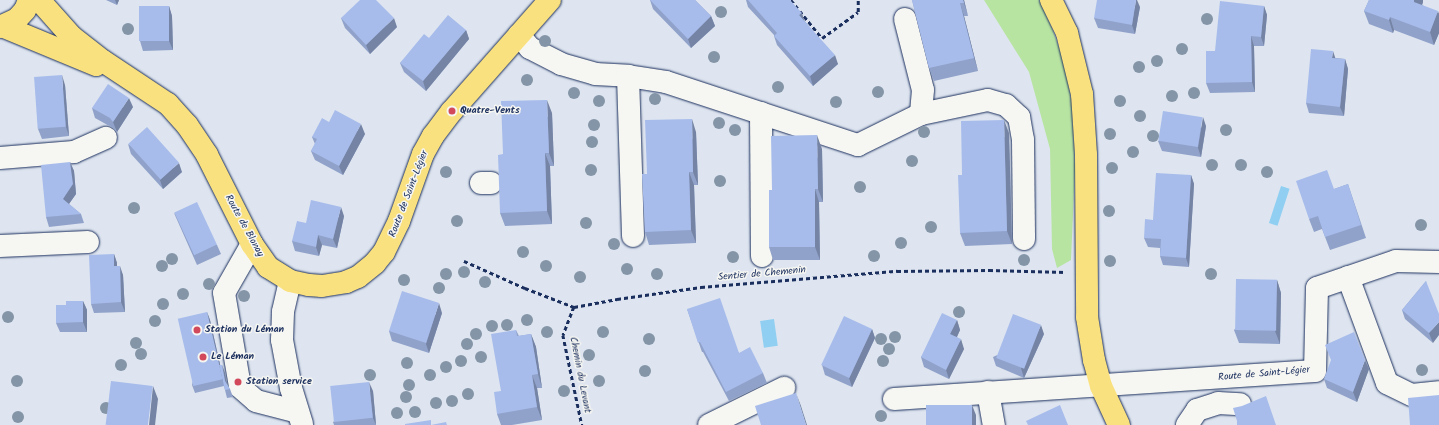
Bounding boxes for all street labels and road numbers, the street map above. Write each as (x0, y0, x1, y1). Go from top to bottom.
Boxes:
street label: Route de Saint-Légier (387, 149, 431, 239)
street label: Route de Blonay (222, 193, 266, 259)
street label: Sentier de Chemenin (718, 264, 806, 284)
street label: Chemin du Levant (567, 336, 593, 414)
street label: Route de Saint-Légier (1218, 364, 1310, 384)

